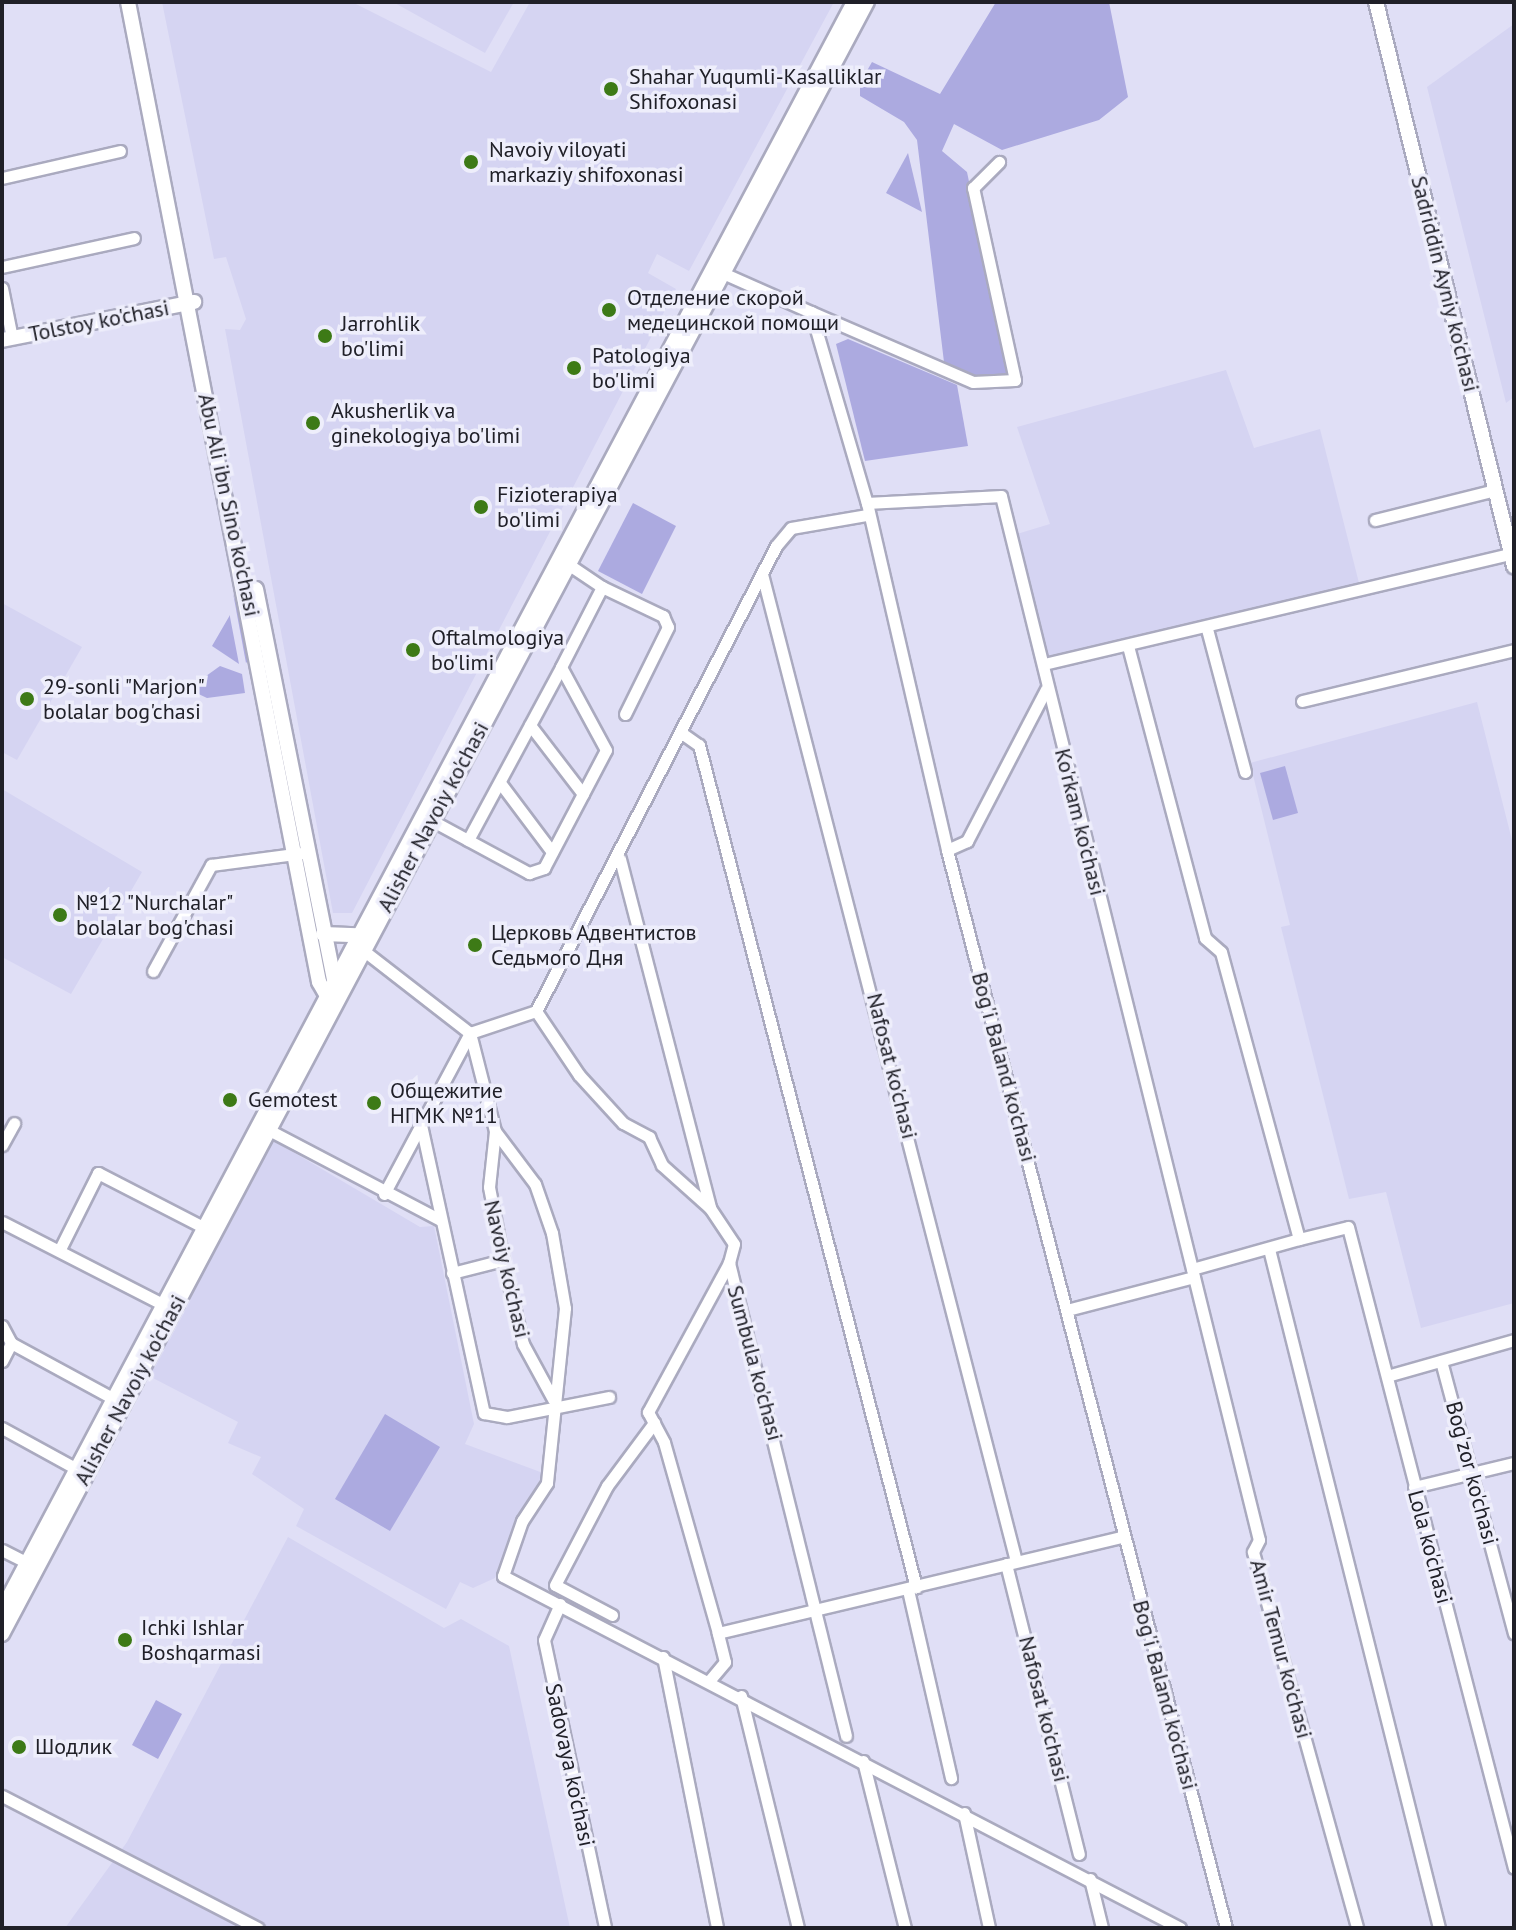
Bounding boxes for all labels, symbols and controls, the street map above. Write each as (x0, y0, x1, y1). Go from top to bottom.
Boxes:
place label: Shahar Yuqumli-Kasalliklar Shifoxonasi (629, 63, 882, 114)
marker: Shahar Yuqumli-Kasalliklar Shifoxonasi (600, 78, 622, 100)
place label: Navoiy viloyati markaziy shifoxonasi (489, 136, 684, 188)
marker: Navoiy viloyati markaziy shifoxonasi (460, 151, 482, 173)
street label: Sadriddin Ayniy ko'chasi (1405, 173, 1485, 395)
place label: Отделение скорой медецинской помощи (627, 284, 839, 336)
street label: Tolstoy ko'chasi (26, 294, 172, 348)
marker: Отделение скорой медецинской помощи (598, 299, 620, 321)
place label: Jarrohlik bo'limi (341, 310, 420, 362)
marker: Jarrohlik bo'limi (316, 327, 334, 345)
place label: Patologiya bo'limi (592, 342, 691, 394)
marker: Patologiya bo'limi (563, 357, 585, 379)
street label: Abu Ali ibn Sino ko'chasi (192, 391, 266, 619)
place label: Akusherlik va ginekologiya bo'limi (331, 397, 520, 448)
marker: Akusherlik va ginekologiya bo'limi (302, 412, 324, 434)
place label: Fizioterapiya bo'limi (497, 481, 618, 532)
marker: Fizioterapiya bo'limi (472, 498, 490, 516)
place label: Oftalmologiya bo'limi (431, 624, 564, 676)
marker: Oftalmologiya bo'limi (402, 639, 424, 661)
place label: 29-sonli "Marjon" bolalar bog'chasi (43, 673, 206, 724)
marker: 29-sonli "Marjon" bolalar bog'chasi (18, 690, 36, 708)
street label: Alisher Navoiy ko'chasi (371, 717, 495, 917)
street label: Ko'rkam ko'chasi (1049, 746, 1111, 898)
place label: №12 "Nurchalar" bolalar bog'chasi (76, 889, 235, 940)
marker: №12 "Nurchalar" bolalar bog'chasi (51, 906, 69, 924)
place label: Церковь Адвентистов Седьмого Дня (491, 919, 698, 970)
marker: Церковь Адвентистов Седьмого Дня (466, 936, 484, 954)
street label: Bog'i Baland ko'chasi (966, 969, 1042, 1165)
street label: Nafosat ko'chasi (861, 990, 923, 1142)
place label: Общежитие НГМК №11 (390, 1077, 503, 1128)
place label: Gemotest (248, 1087, 337, 1113)
marker: Gemotest (219, 1089, 241, 1111)
marker: Общежитие НГМК №11 (365, 1094, 383, 1112)
street label: Navoiy ko'chasi (478, 1197, 536, 1341)
street label: Sumbula ko'chasi (722, 1282, 788, 1444)
street label: Alisher Navoiy ko'chasi (68, 1290, 192, 1490)
street label: Bog'zor ko'chasi (1440, 1398, 1504, 1548)
street label: Lola ko'chasi (1402, 1487, 1458, 1607)
street label: Amir Temur ko'chasi (1244, 1556, 1318, 1742)
street label: Bog'i Baland ko'chasi (1127, 1597, 1203, 1793)
place label: Ichki Ishlar Boshqarmasi (141, 1614, 261, 1666)
marker: Ichki Ishlar Boshqarmasi (116, 1631, 134, 1649)
street label: Nafosat ko'chasi (1013, 1633, 1075, 1785)
street label: Sadovaya ko'chasi (540, 1681, 600, 1849)
place label: Шодлик (35, 1734, 112, 1760)
marker: Шодлик (10, 1738, 28, 1756)

